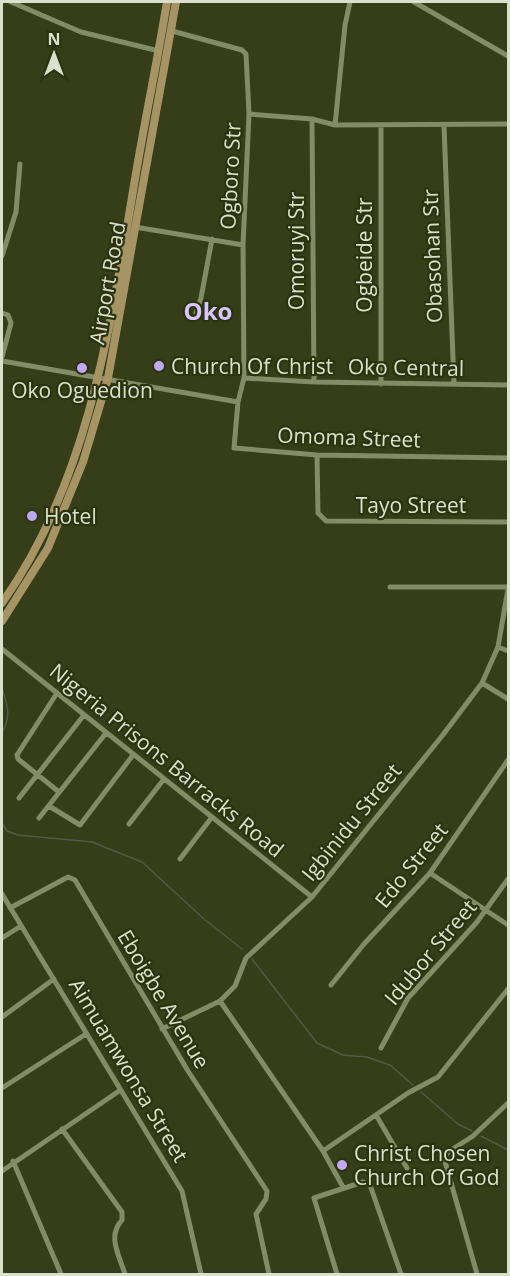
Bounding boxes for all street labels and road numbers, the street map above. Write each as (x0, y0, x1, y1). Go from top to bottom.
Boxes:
street label: Ogboro Str (213, 121, 247, 230)
street label: Obasohan Str (416, 188, 448, 323)
street label: Omoruyi Str (282, 191, 310, 310)
street label: Ogbeide Str (350, 197, 378, 313)
street label: Airport Road (82, 219, 132, 347)
street label: Oko Central (348, 352, 464, 382)
street label: Omoma Street (277, 421, 421, 453)
street label: Tayo Street (356, 491, 466, 519)
street label: Nigeria Prisons Barracks Road (44, 657, 290, 863)
street label: Igbinidu Street (295, 757, 407, 887)
street label: Edo Street (368, 817, 454, 913)
street label: Idubor Street (378, 893, 482, 1011)
street label: Eboigbe Avenue (112, 924, 216, 1074)
street label: Aimuamwonsa Street (63, 973, 195, 1167)

